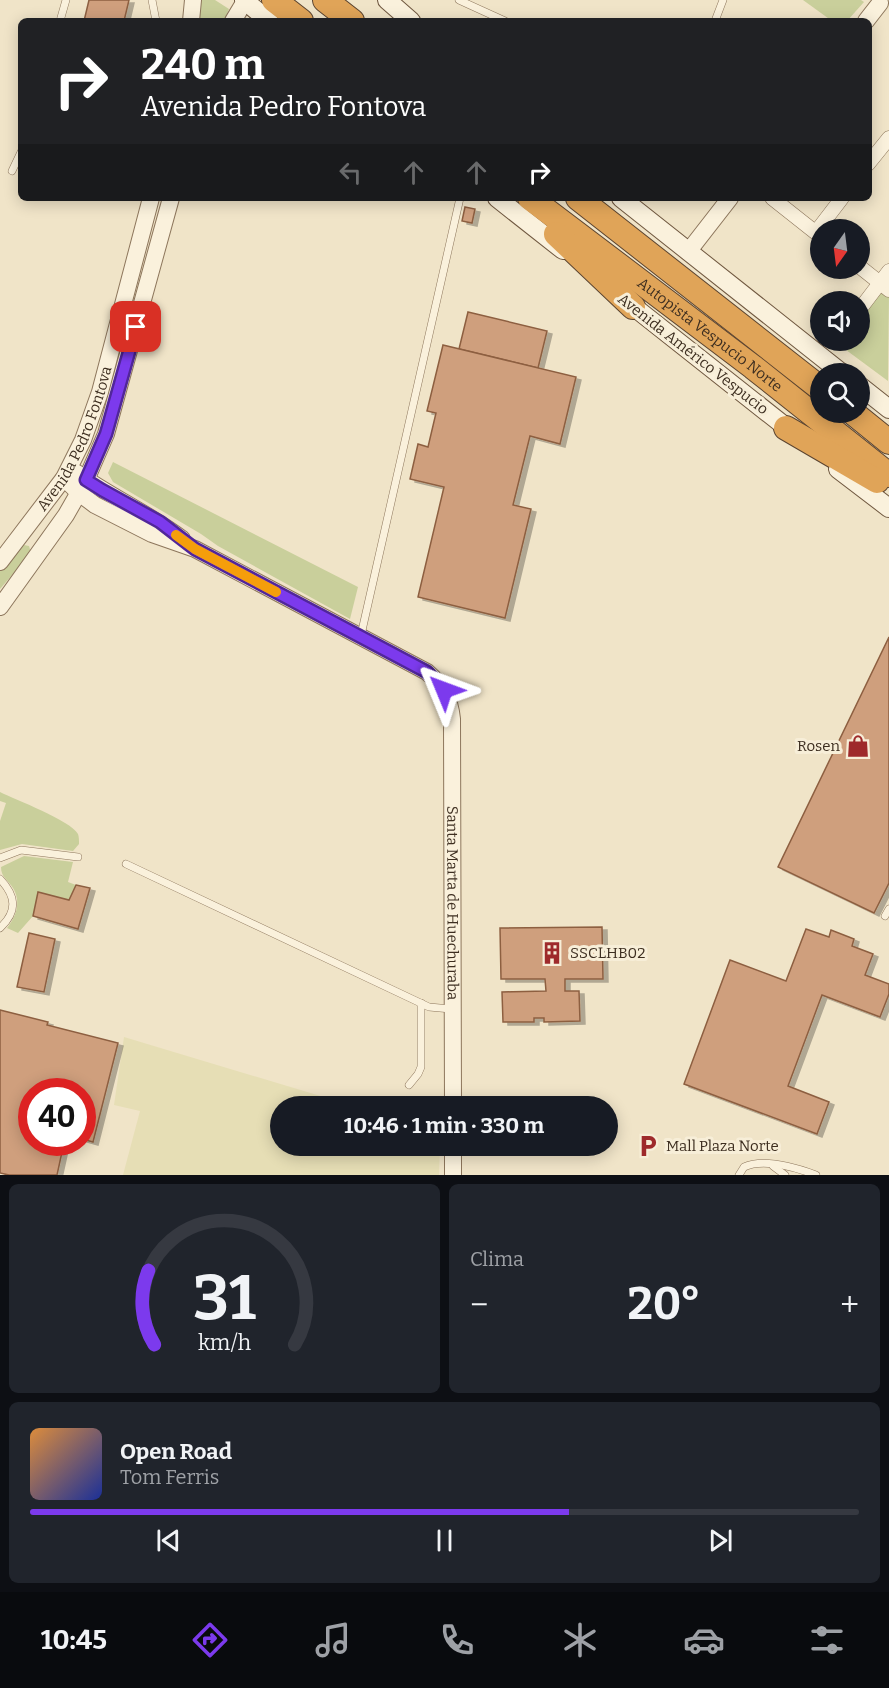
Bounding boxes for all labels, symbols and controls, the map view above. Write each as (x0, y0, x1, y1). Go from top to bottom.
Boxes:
text: 240 m (141, 40, 265, 90)
icon: right (42, 42, 120, 120)
text: Avenida Pedro Fontova (141, 91, 426, 123)
icon: left (334, 156, 367, 189)
icon: ahead (397, 156, 430, 189)
icon: ahead (460, 156, 493, 189)
icon: right (523, 156, 556, 189)
north arrow (810, 219, 870, 279)
map controls (810, 219, 870, 423)
street label: Autopista Vespucio Norte (634, 274, 786, 396)
street label: Avenida Américo Vespucio (614, 290, 772, 418)
button: sound (810, 291, 870, 351)
pin (110, 301, 161, 352)
icon: arrive (119, 310, 152, 343)
button: search (810, 363, 870, 423)
street label: Avenida Pedro Fontova (33, 364, 115, 514)
position arrow (412, 658, 476, 722)
shop icon: Rosen (845, 733, 871, 759)
place label: Rosen (797, 737, 840, 755)
street label: Santa Marta de Huechuraba (443, 806, 462, 1000)
building icon: SSCLHB02 (539, 940, 565, 966)
place label: SSCLHB02 (570, 944, 645, 962)
speed limit sign: 40 (18, 1078, 96, 1156)
text: 10:46 · 1 min · 330 m (344, 1112, 544, 1139)
parking icon: Mall Plaza Norte (635, 1133, 661, 1159)
place label: Mall Plaza Norte (666, 1137, 779, 1155)
text: Clima (470, 1247, 524, 1271)
text: 31 (193, 1261, 256, 1336)
text: 20° (628, 1277, 701, 1331)
text: − (470, 1285, 488, 1325)
text: + (840, 1285, 859, 1325)
text: km/h (198, 1331, 251, 1357)
text: Open Road (120, 1438, 232, 1465)
text: Tom Ferris (120, 1465, 219, 1489)
icon: previous (152, 1524, 185, 1557)
icon: pause (428, 1524, 461, 1557)
icon: next (704, 1524, 737, 1557)
icon: directions (189, 1619, 231, 1661)
icon: music (312, 1619, 354, 1661)
icon: phone (436, 1619, 478, 1661)
icon: climate (559, 1619, 601, 1661)
icon: car (683, 1619, 725, 1661)
icon: filters (806, 1619, 848, 1661)
text: 10:45 (41, 1624, 107, 1656)

